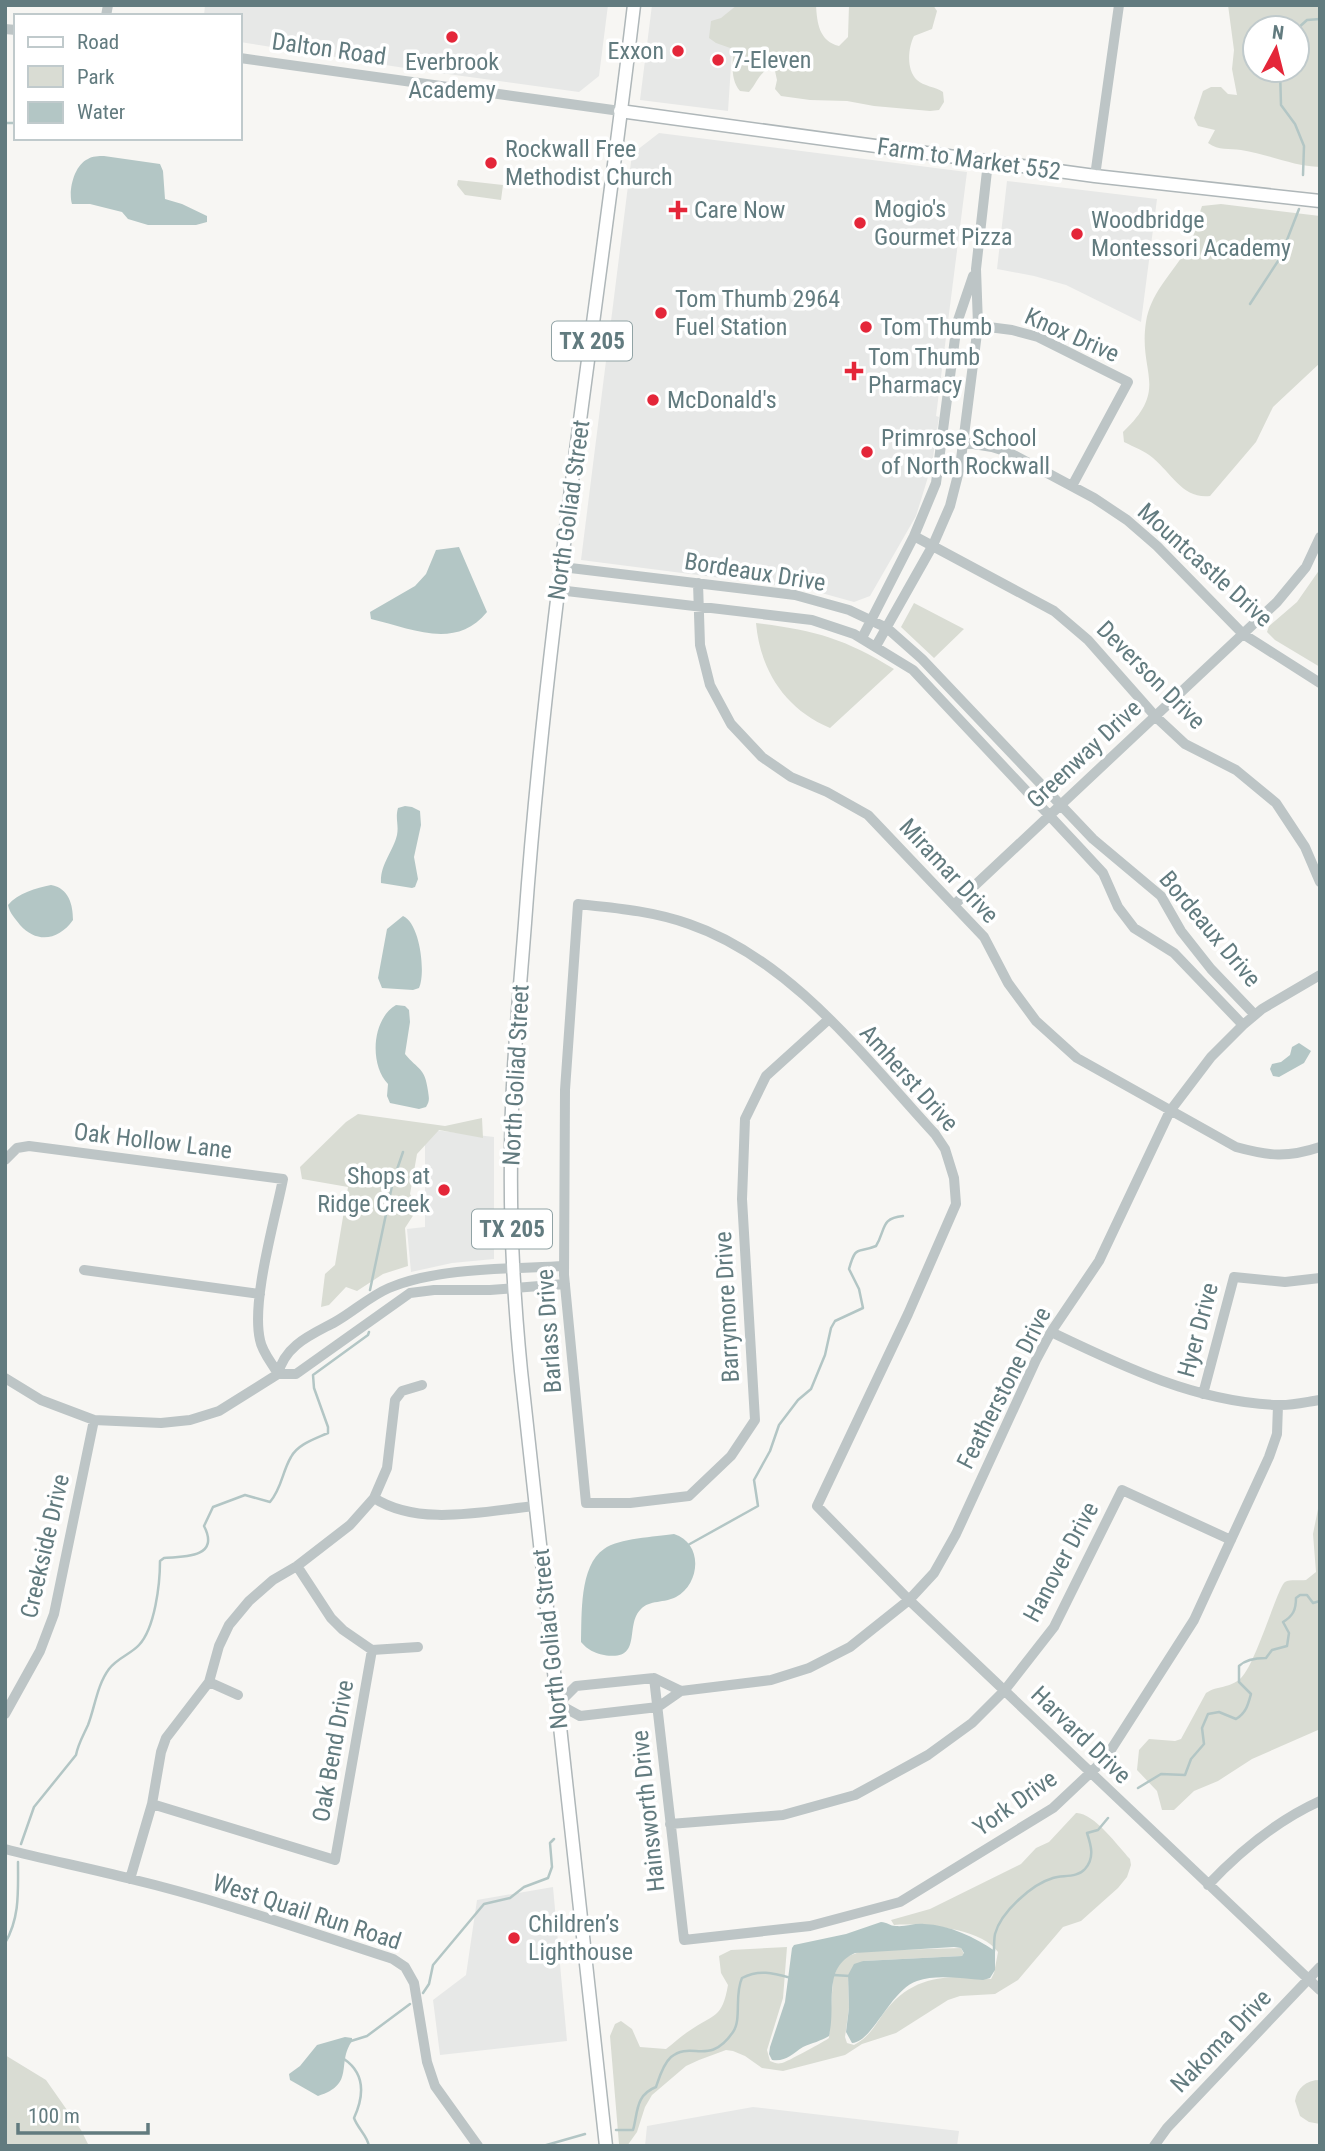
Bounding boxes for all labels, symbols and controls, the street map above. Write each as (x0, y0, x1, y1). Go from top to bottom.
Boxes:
legend (14, 14, 242, 140)
north arrow (1241, 14, 1311, 84)
text: N (1271, 20, 1285, 45)
street label: Dalton Road (270, 27, 388, 71)
marker: Everbrook Academy (444, 29, 460, 45)
text: Road (77, 30, 119, 54)
place label: Exxon (608, 37, 664, 65)
marker: Exxon (670, 43, 686, 59)
place label: 7-Eleven (732, 46, 811, 74)
place label: Everbrook Academy (405, 48, 499, 104)
marker: 7-Eleven (710, 52, 726, 68)
text: Park (77, 65, 115, 89)
text: Water (77, 100, 125, 124)
street label: Farm to Market 552 (876, 132, 1062, 186)
place label: Rockwall Free Methodist Church (505, 135, 673, 191)
marker: Rockwall Free Methodist Church (483, 155, 499, 171)
place label: Mogio's Gourmet Pizza (874, 195, 1012, 251)
place label: Care Now (694, 196, 785, 224)
marker: Care Now (668, 200, 688, 220)
place label: Woodbridge Montessori Academy (1091, 206, 1291, 262)
marker: Mogio's Gourmet Pizza (852, 215, 868, 231)
marker: Woodbridge Montessori Academy (1069, 226, 1085, 242)
place label: Tom Thumb 2964 Fuel Station (675, 285, 840, 341)
street label: Knox Drive (1021, 302, 1123, 368)
marker: Tom Thumb 2964 Fuel Station (653, 305, 669, 321)
place label: Tom Thumb (880, 313, 992, 341)
marker: Tom Thumb (858, 319, 874, 335)
road number: TX 205 (552, 322, 632, 360)
place label: Tom Thumb Pharmacy (868, 343, 980, 399)
marker: Tom Thumb Pharmacy (846, 363, 862, 379)
place label: McDonald's (667, 386, 777, 414)
marker: McDonald's (645, 392, 661, 408)
street label: North Goliad Street (543, 418, 595, 602)
place label: Primrose School of North Rockwall (881, 424, 1050, 480)
marker: Primrose School of North Rockwall (859, 444, 875, 460)
street label: Mountcastle Drive (1132, 497, 1278, 633)
street label: Bordeaux Drive (682, 547, 828, 597)
street label: Deverson Drive (1091, 615, 1211, 735)
street label: Greenway Drive (1021, 694, 1147, 814)
street label: Miramar Drive (894, 813, 1004, 929)
street label: Bordeaux Drive (1154, 865, 1266, 993)
street label: North Goliad Street (497, 984, 535, 1166)
street label: Amherst Drive (854, 1019, 964, 1137)
street label: Oak Hollow Lane (72, 1117, 234, 1165)
place label: Shops at Ridge Creek (317, 1162, 430, 1218)
marker: Shops at Ridge Creek (436, 1182, 452, 1198)
road number: TX 205 (472, 1210, 552, 1248)
street label: Barrymore Drive (709, 1231, 745, 1383)
street label: Barlass Drive (531, 1268, 567, 1394)
street label: Hyer Drive (1172, 1280, 1224, 1380)
street label: Featherstone Drive (951, 1303, 1057, 1473)
street label: Creekside Drive (15, 1471, 75, 1621)
street label: Hanover Drive (1018, 1497, 1104, 1627)
street label: North Goliad Street (527, 1547, 573, 1731)
street label: Oak Bend Drive (307, 1678, 359, 1824)
street label: Harvard Drive (1025, 1681, 1137, 1789)
street label: Hainsworth Drive (626, 1729, 670, 1893)
street label: York Drive (968, 1764, 1062, 1842)
street label: West Quail Run Road (209, 1868, 405, 1956)
place label: Children’s Lighthouse (528, 1910, 633, 1966)
marker: Children’s Lighthouse (506, 1930, 522, 1946)
street label: Nakoma Drive (1165, 1984, 1277, 2098)
scale bar (18, 2092, 147, 2136)
text: 100 m (28, 2104, 80, 2128)

